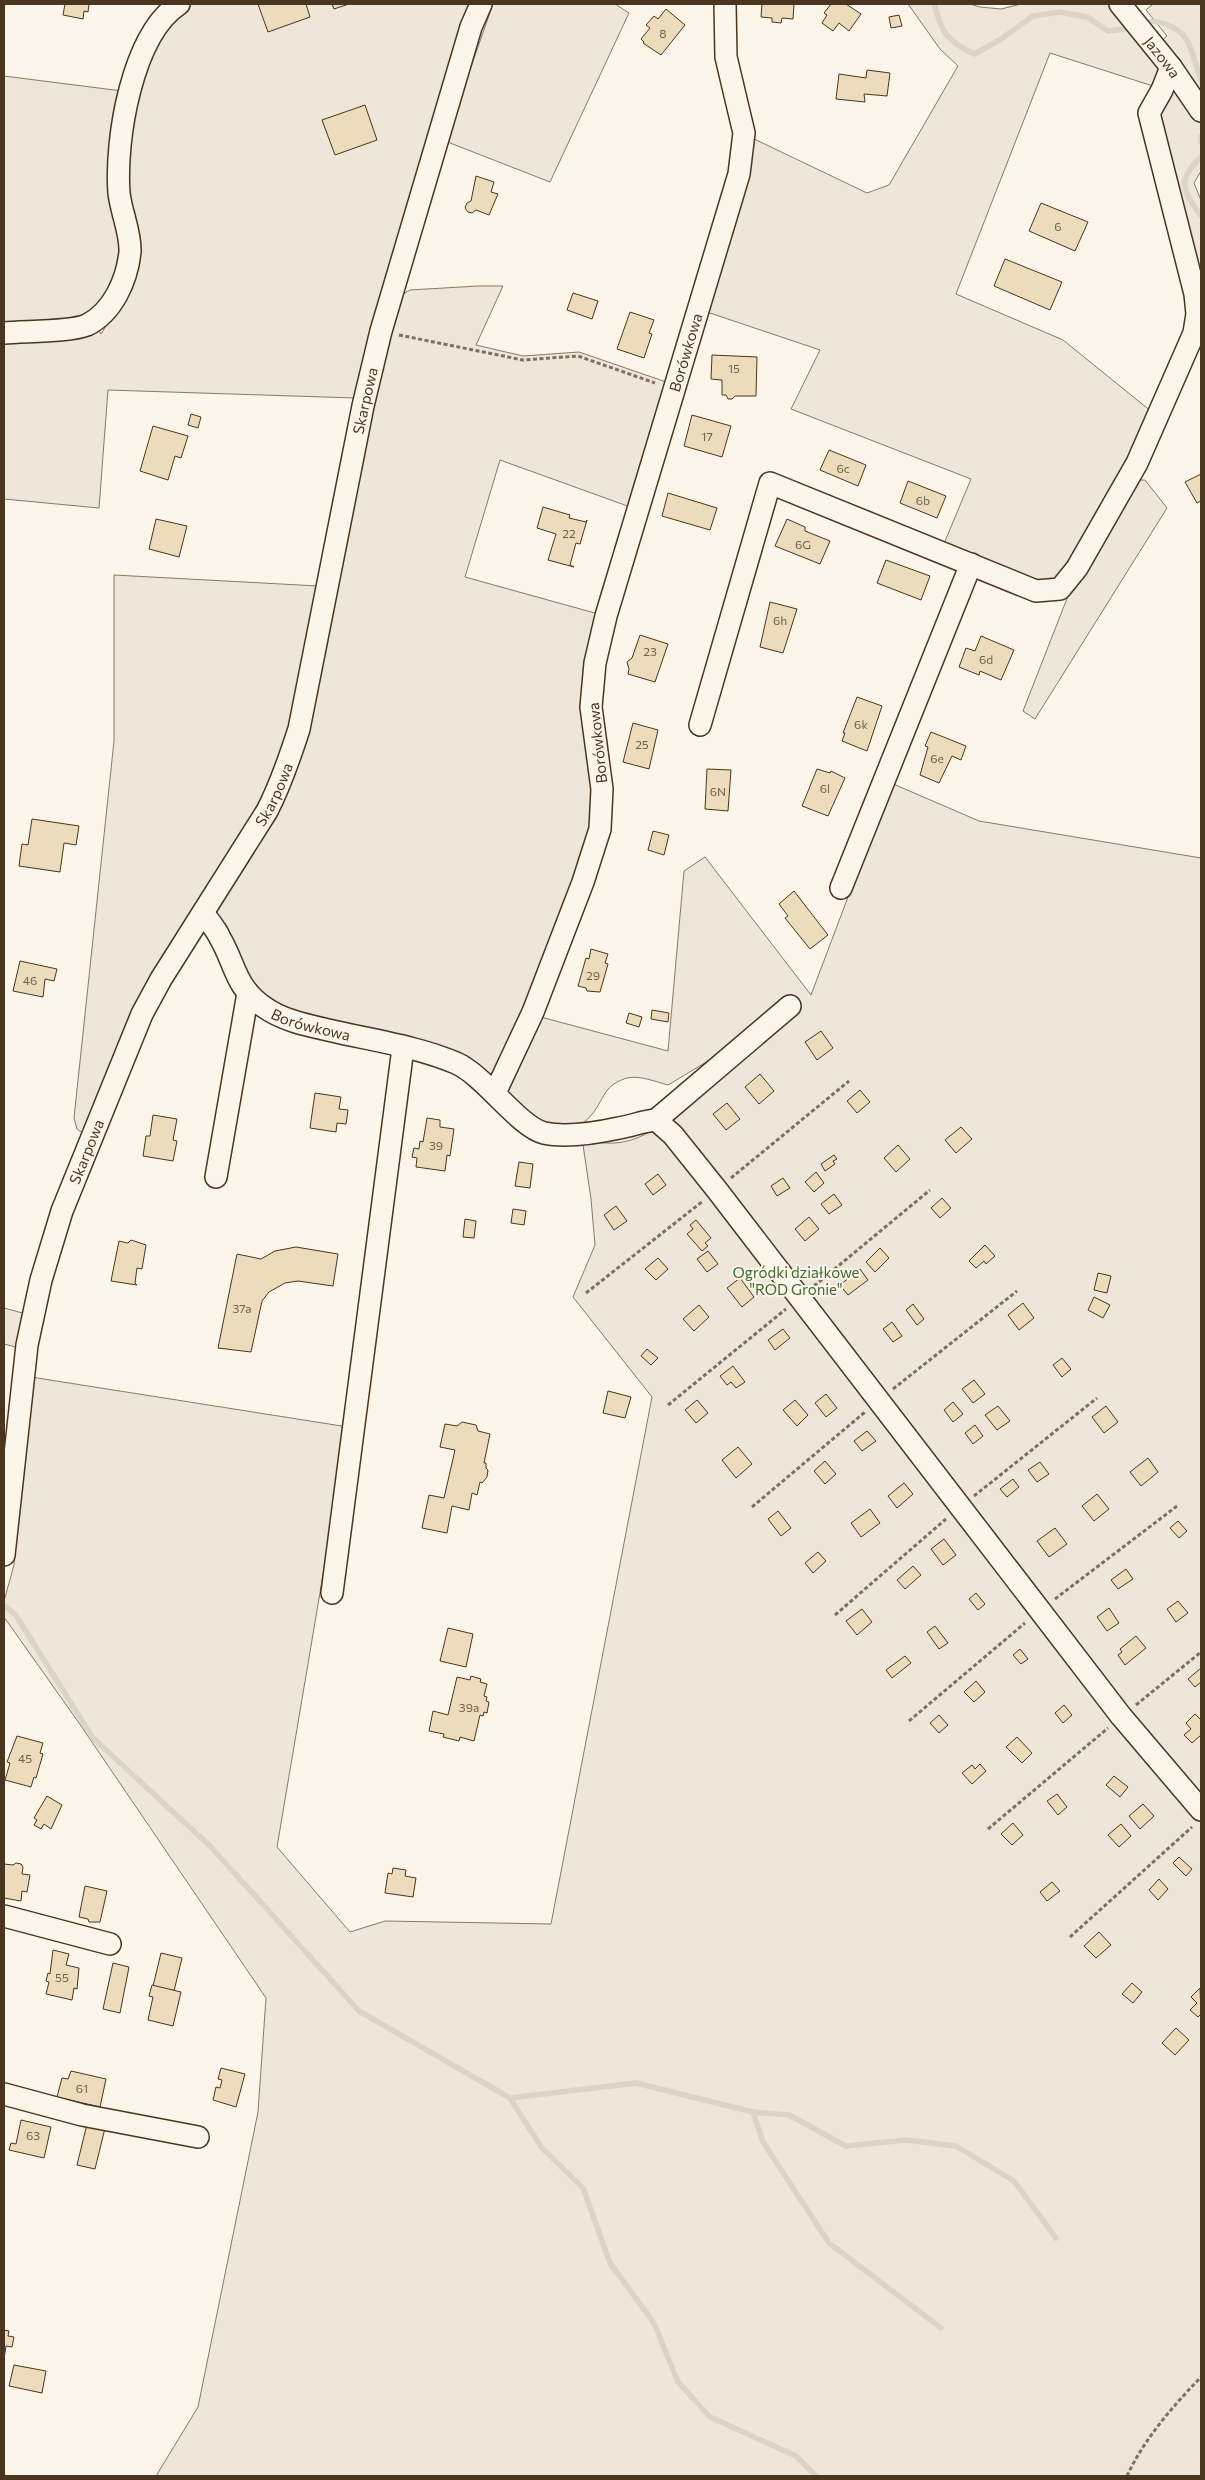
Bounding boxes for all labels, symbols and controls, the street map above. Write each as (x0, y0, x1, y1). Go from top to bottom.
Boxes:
house number: 8 (659, 26, 667, 40)
street label: Jazowa (1141, 32, 1185, 81)
house number: 6 (1054, 219, 1062, 233)
street label: Borówkowa (665, 311, 706, 394)
house number: 15 (728, 361, 740, 375)
street label: Skarpowa (349, 365, 381, 436)
house number: 17 (701, 429, 713, 443)
house number: 6c (836, 461, 850, 475)
house number: 6b (916, 493, 930, 507)
house number: 22 (562, 526, 576, 540)
house number: 6G (795, 537, 811, 551)
house number: 6h (773, 613, 787, 627)
house number: 23 (643, 644, 657, 658)
house number: 6d (979, 652, 993, 666)
street label: Borówkowa (584, 702, 610, 784)
house number: 6k (854, 717, 868, 731)
house number: 25 (635, 737, 649, 751)
house number: 6e (930, 751, 944, 765)
street label: Skarpowa (251, 760, 296, 829)
house number: 6l (820, 781, 830, 795)
house number: 6N (710, 784, 726, 798)
house number: 29 (586, 968, 600, 982)
house number: 46 (23, 973, 37, 987)
street label: Borówkowa (268, 1004, 352, 1044)
street label: Skarpowa (65, 1117, 107, 1187)
house number: 39 (429, 1138, 443, 1152)
park label: Ogródki działkowe "ROD Gronie" (732, 1263, 860, 1298)
house number: 37a (232, 1301, 252, 1315)
house number: 39a (459, 1700, 479, 1714)
house number: 45 (18, 1751, 32, 1765)
house number: 55 (55, 1970, 69, 1984)
house number: 61 (76, 2081, 88, 2095)
house number: 63 (26, 2128, 40, 2142)

